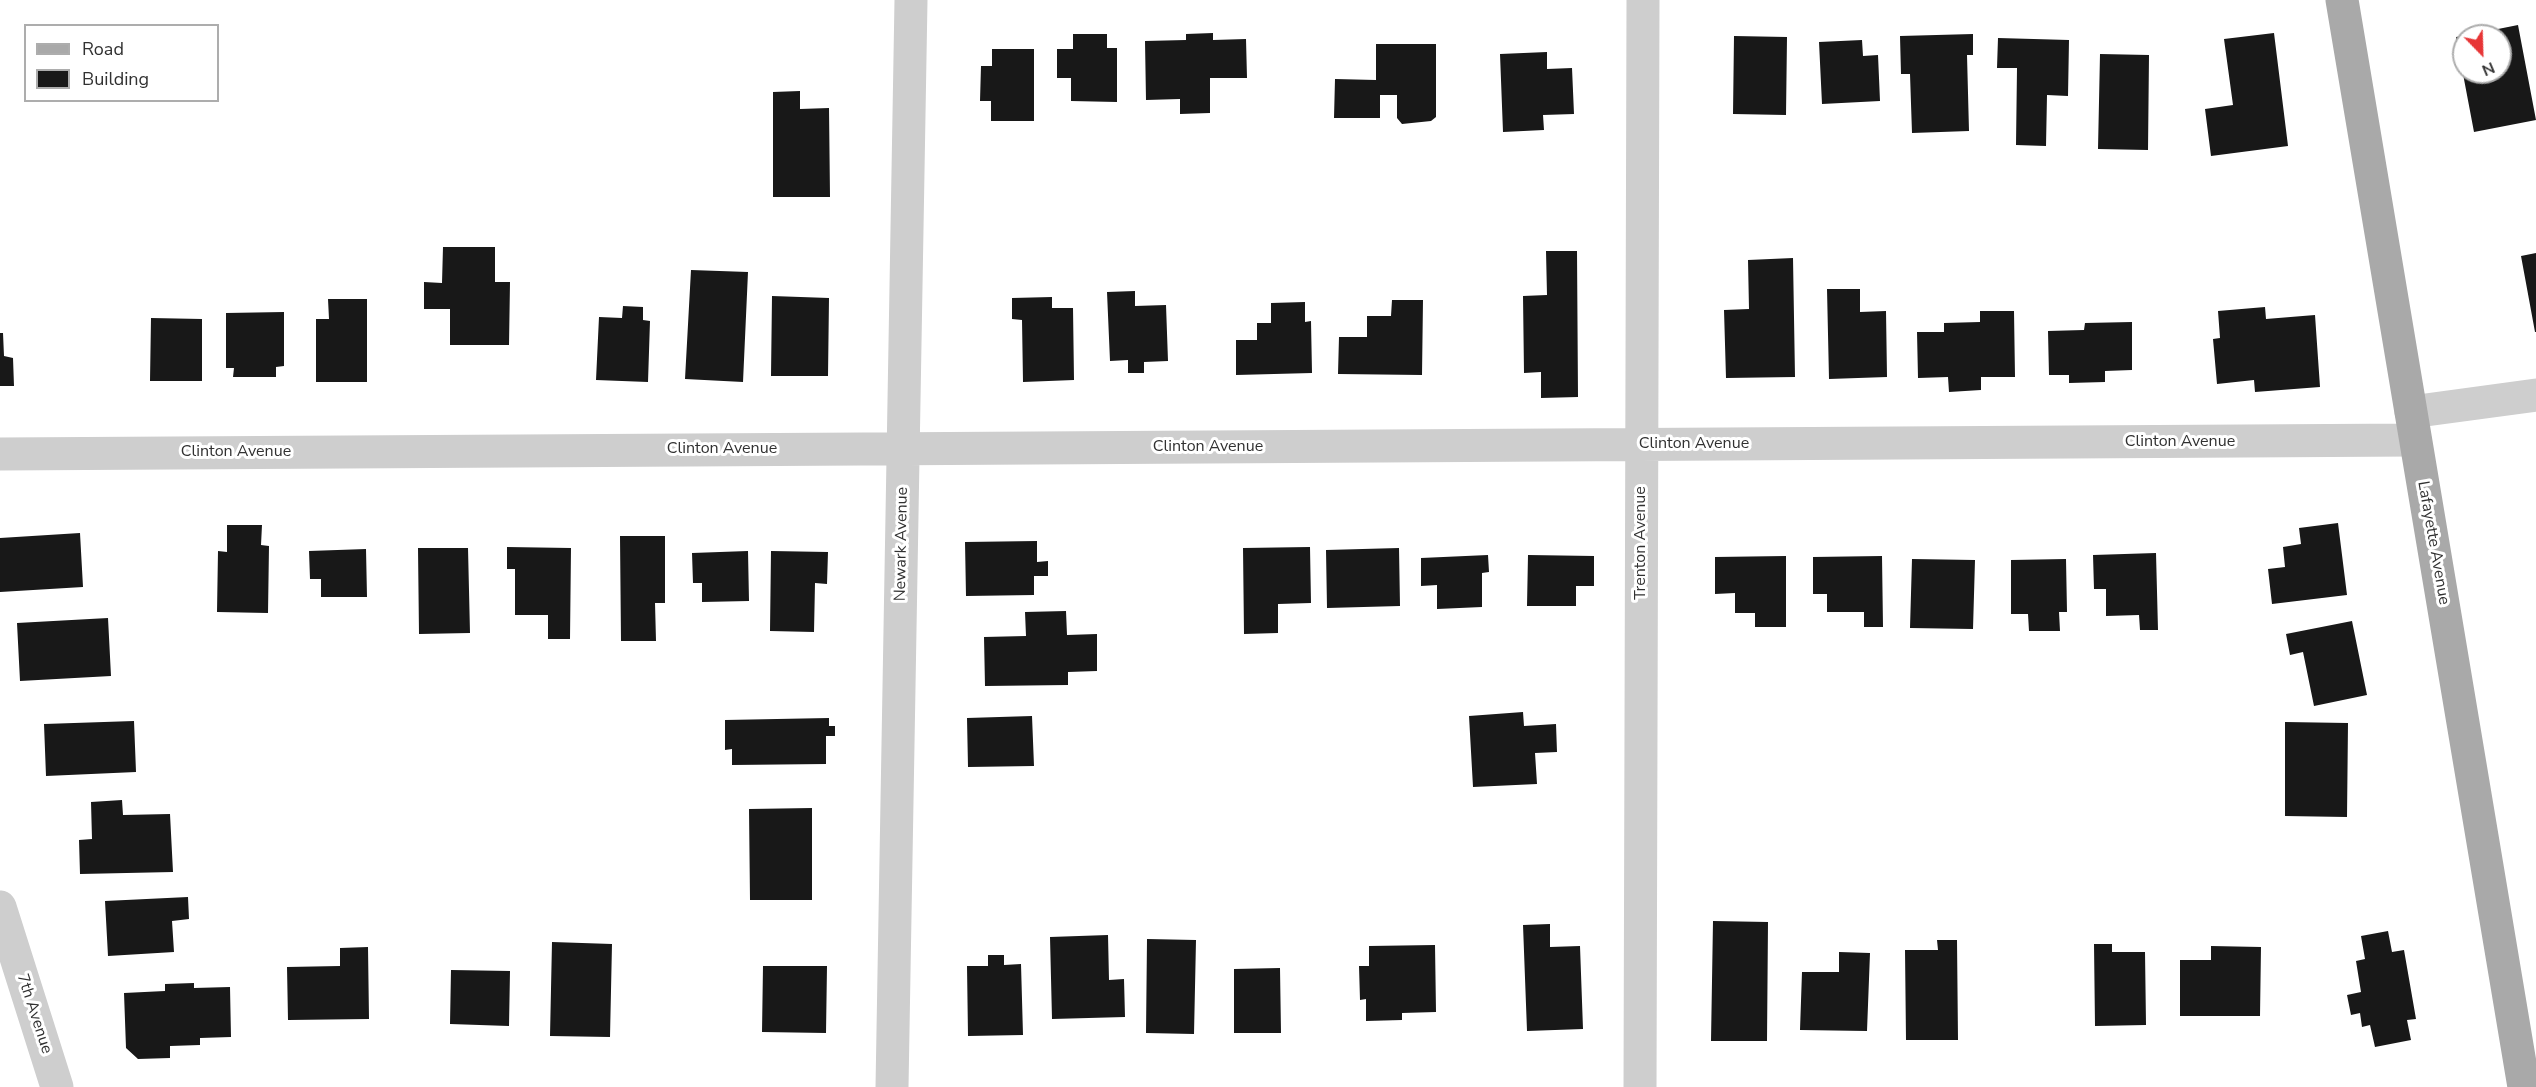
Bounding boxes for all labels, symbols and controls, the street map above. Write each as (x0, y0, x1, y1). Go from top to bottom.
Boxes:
legend (24, 24, 219, 102)
north arrow (2452, 24, 2512, 84)
text: Road (82, 37, 124, 61)
text: N (2478, 56, 2498, 81)
text: Building (82, 67, 149, 91)
street label: Clinton Avenue (2125, 432, 2235, 452)
street label: Clinton Avenue (1639, 434, 1749, 454)
street label: Clinton Avenue (1153, 437, 1263, 457)
street label: Clinton Avenue (667, 439, 777, 459)
street label: Clinton Avenue (181, 442, 291, 462)
street label: Lafayette Avenue (2413, 480, 2453, 606)
street label: Trenton Avenue (1631, 486, 1651, 600)
street label: Newark Avenue (891, 487, 913, 601)
street label: 7th Avenue (12, 972, 56, 1056)

